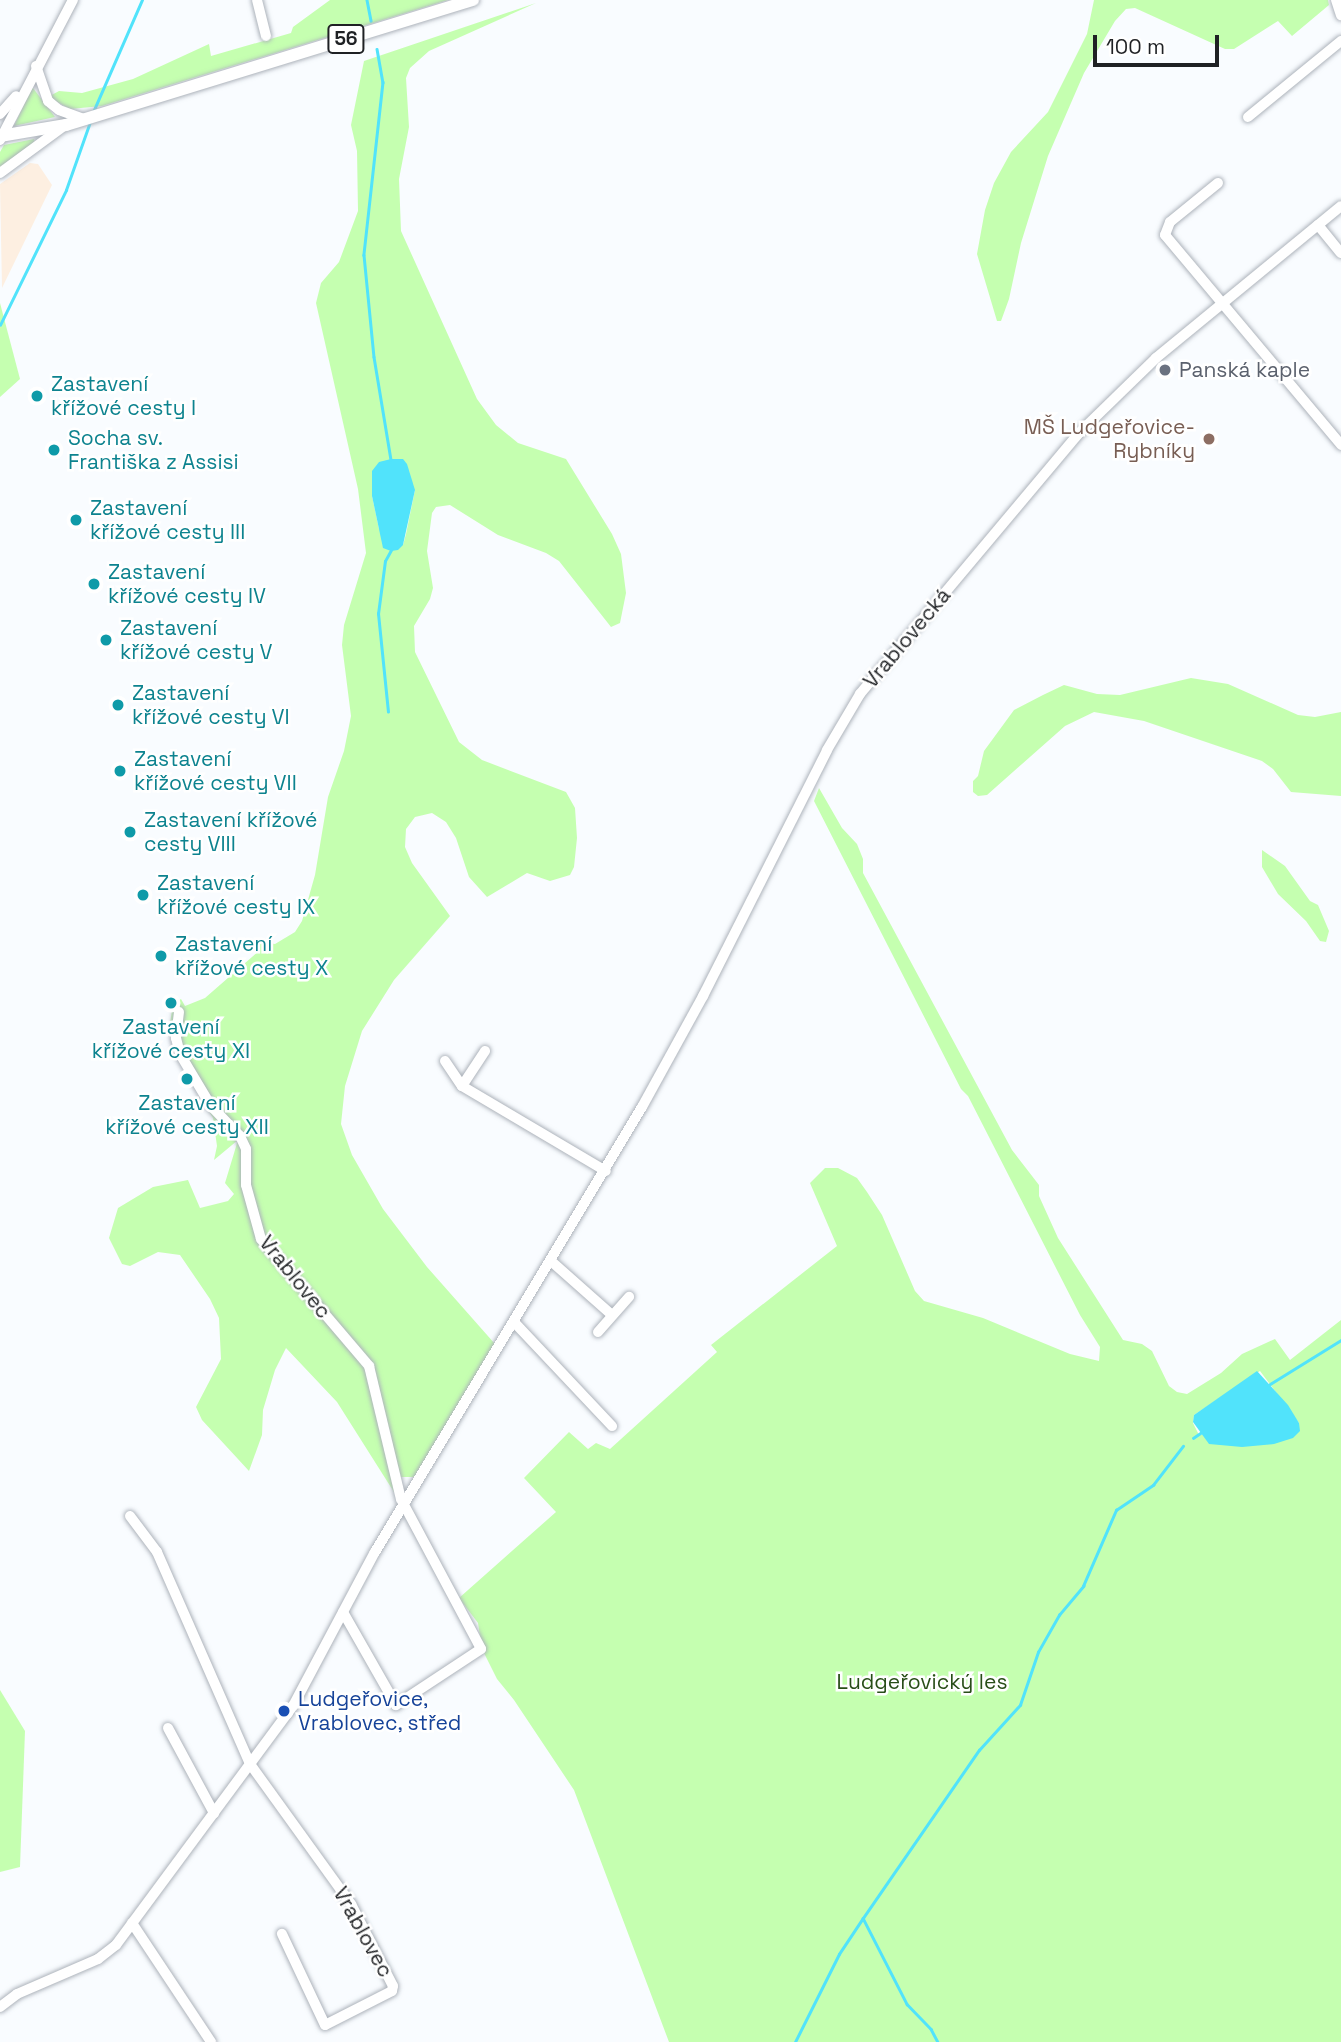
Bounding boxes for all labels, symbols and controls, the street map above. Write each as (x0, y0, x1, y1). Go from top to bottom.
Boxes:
scale bar (1096, 21, 1222, 65)
road number: 56 (327, 23, 365, 54)
text: 100 m (1106, 33, 1165, 60)
place label: Panská kaple (1179, 357, 1310, 383)
marker: Panská kaple (1157, 362, 1173, 378)
place label: Zastavení křížové cesty I (51, 371, 196, 421)
marker: Zastavení křížové cesty I (29, 388, 45, 404)
place label: MŠ Ludgeřovice- Rybníky (1024, 414, 1195, 464)
place label: Socha sv. Františka z Assisi (68, 425, 239, 475)
marker: MŠ Ludgeřovice- Rybníky (1201, 431, 1217, 447)
marker: Socha sv. Františka z Assisi (46, 442, 62, 458)
place label: Zastavení křížové cesty III (90, 495, 245, 545)
marker: Zastavení křížové cesty III (68, 512, 84, 528)
place label: Zastavení křížové cesty IV (108, 559, 266, 609)
marker: Zastavení křížové cesty IV (86, 576, 102, 592)
street label: Vrablovecká (858, 583, 956, 693)
place label: Zastavení křížové cesty V (120, 615, 273, 665)
marker: Zastavení křížové cesty V (98, 632, 114, 648)
place label: Zastavení křížové cesty VI (132, 680, 290, 730)
marker: Zastavení křížové cesty VI (110, 697, 126, 713)
place label: Zastavení křížové cesty VII (134, 746, 297, 796)
marker: Zastavení křížové cesty VII (112, 763, 128, 779)
place label: Zastavení křížové cesty VIII (144, 807, 318, 857)
marker: Zastavení křížové cesty VIII (122, 824, 138, 840)
place label: Zastavení křížové cesty IX (157, 870, 315, 920)
marker: Zastavení křížové cesty IX (135, 887, 151, 903)
place label: Zastavení křížové cesty X (175, 931, 328, 981)
marker: Zastavení křížové cesty X (153, 948, 169, 964)
marker: Zastavení křížové cesty XI (163, 995, 179, 1011)
place label: Zastavení křížové cesty XI (92, 1014, 250, 1064)
marker: Zastavení křížové cesty XII (179, 1071, 195, 1087)
place label: Zastavení křížové cesty XII (105, 1090, 269, 1140)
street label: Vrablovec (254, 1230, 336, 1324)
park label: Ludgeřovický les (837, 1669, 1007, 1695)
place label: Ludgeřovice, Vrablovec, střed (298, 1686, 462, 1736)
marker: Ludgeřovice, Vrablovec, střed (276, 1703, 292, 1719)
street label: Vrablovec (328, 1882, 398, 1982)

